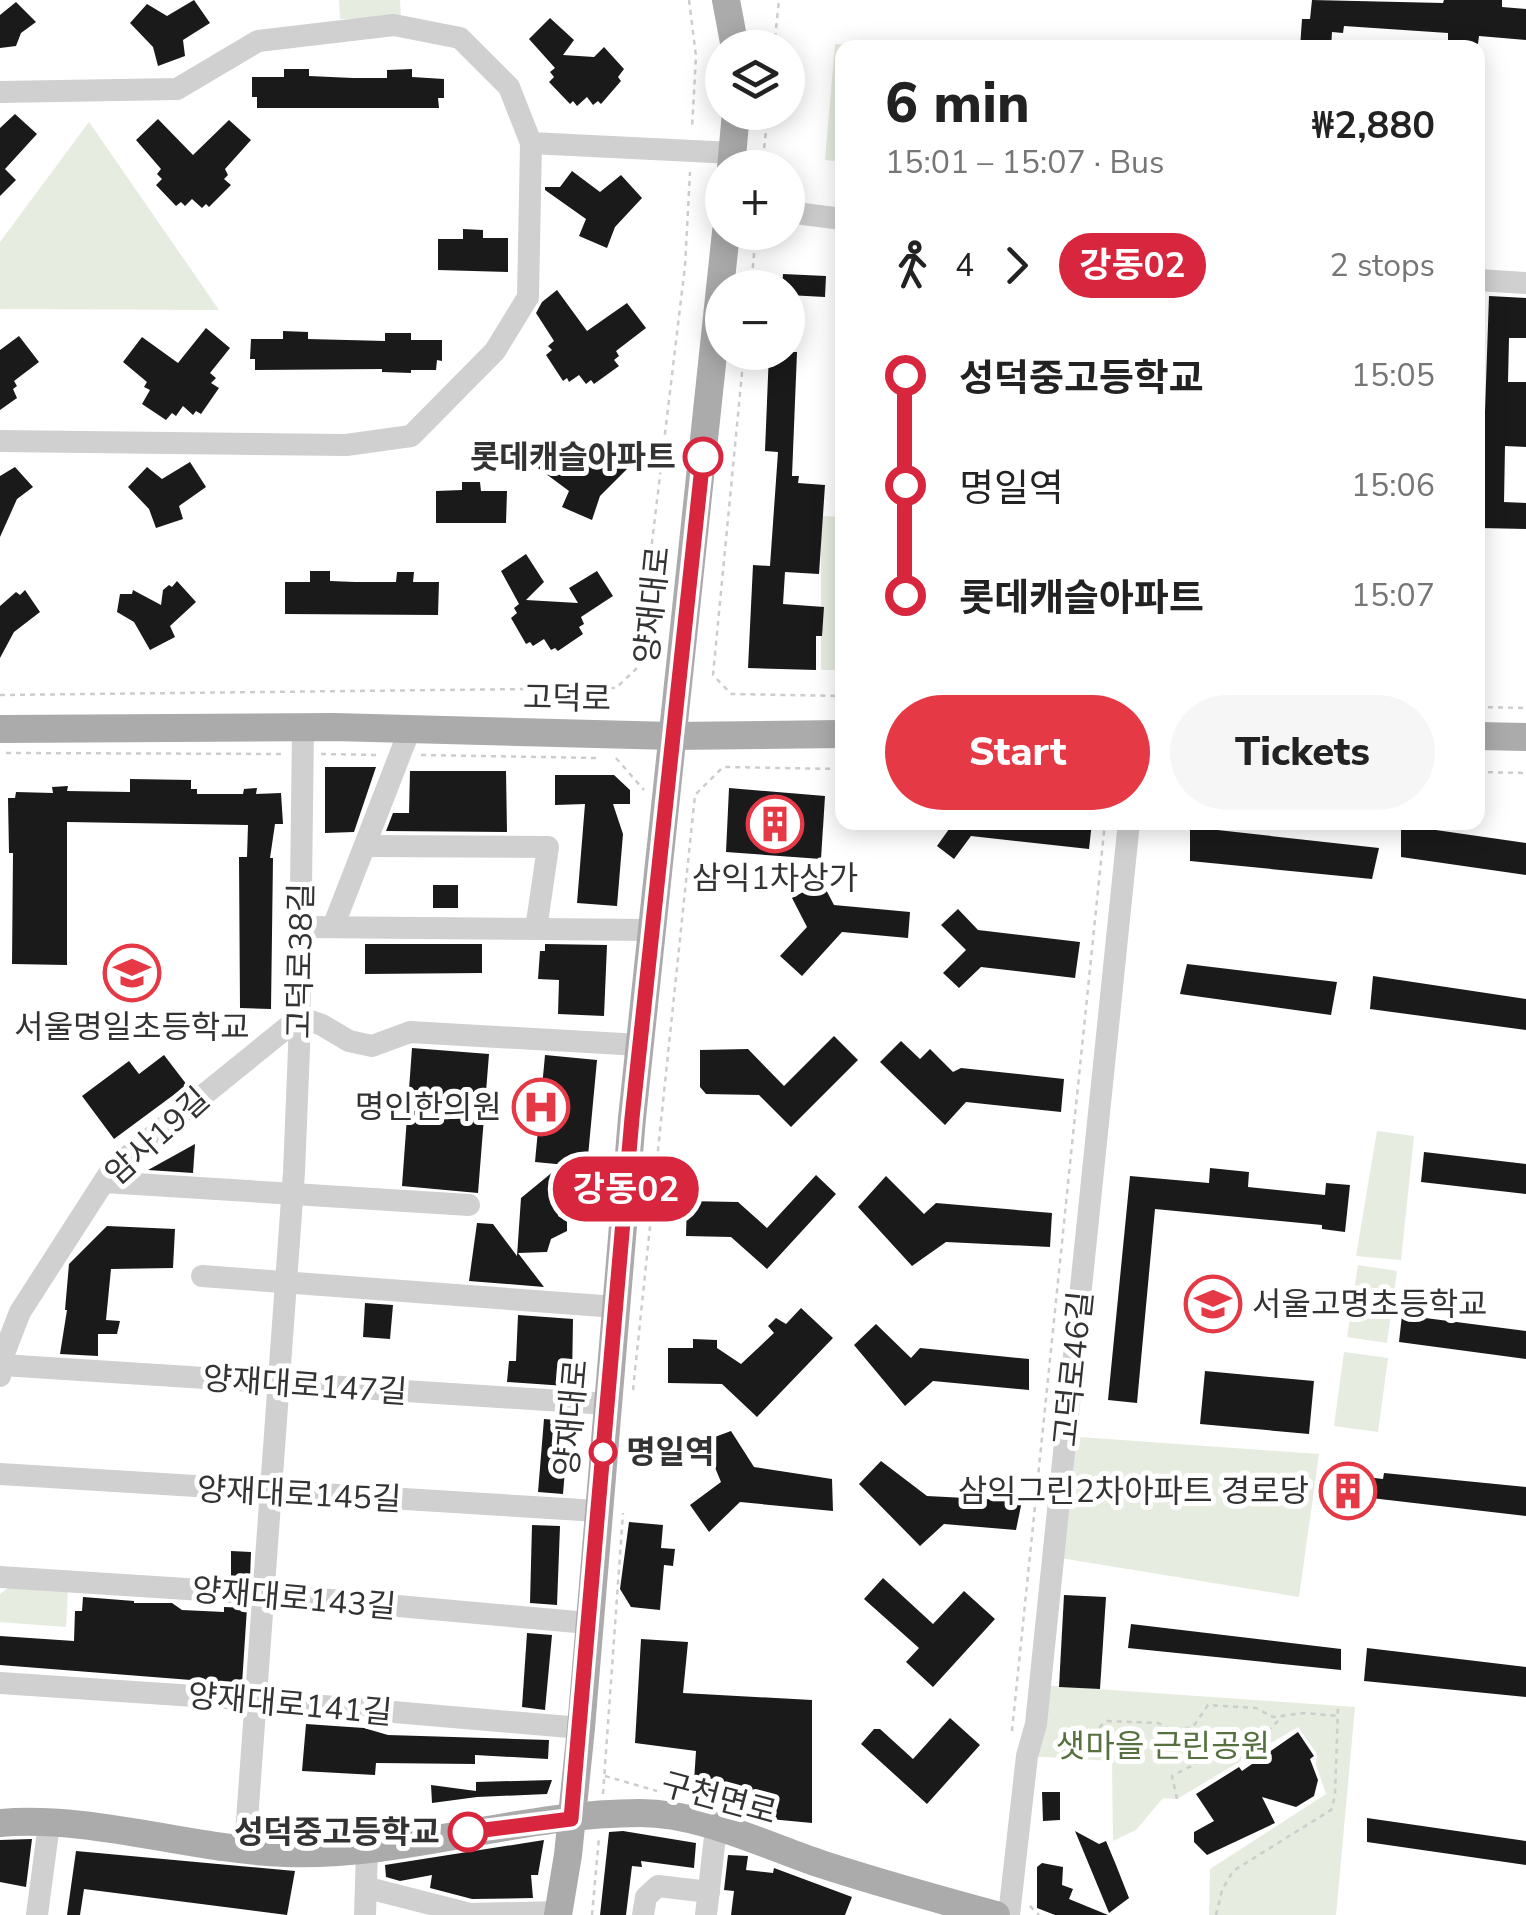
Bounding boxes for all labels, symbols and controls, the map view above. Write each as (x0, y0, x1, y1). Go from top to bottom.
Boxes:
map controls (705, 30, 805, 370)
button: layers (705, 30, 805, 130)
text: 6 min (885, 66, 1030, 141)
text: ₩2,880 (1312, 100, 1435, 151)
text: 15:01 – 15:07 · Bus (885, 141, 1164, 184)
button: + (705, 150, 805, 250)
icon: walk (885, 238, 940, 293)
icon: forward (989, 238, 1044, 293)
text: 강동02 (1079, 242, 1186, 289)
text: 4 (955, 244, 974, 287)
text: 2 stops (1329, 244, 1435, 287)
button: − (705, 270, 805, 370)
text: 성덕중고등학교 (959, 353, 1204, 404)
text: 15:05 (1351, 354, 1435, 397)
place label: 롯데캐슬아파트 (470, 436, 676, 479)
marker: 롯데캐슬아파트 (684, 438, 722, 476)
text: 명일역 (959, 463, 1064, 514)
text: 15:06 (1351, 464, 1435, 507)
street label: 양재대로 (625, 544, 680, 666)
text: 롯데캐슬아파트 (959, 573, 1204, 624)
text: 15:07 (1351, 574, 1435, 617)
street label: 고덕로 (522, 676, 612, 721)
button: Start (885, 695, 1150, 810)
button: Tickets (1170, 695, 1435, 810)
building icon: 삼익1차상가 (745, 794, 805, 854)
place label: 삼익1차상가 (692, 857, 858, 900)
street label: 고덕로38길 (278, 883, 323, 1039)
school or university icon: 서울명일초등학교 (102, 943, 162, 1003)
place label: 서울명일초등학교 (14, 1006, 250, 1049)
hospital icon: 명인한의원 (511, 1077, 571, 1137)
street label: 암사19길 (96, 1078, 219, 1195)
place label: 명인한의원 (355, 1086, 502, 1129)
line badge: 강동02 (556, 1156, 696, 1222)
text: 강동02 (573, 1166, 679, 1213)
school or university icon: 서울고명초등학교 (1183, 1274, 1243, 1334)
place label: 서울고명초등학교 (1252, 1283, 1488, 1326)
street label: 고덕로46길 (1044, 1289, 1103, 1449)
street label: 양재대로147길 (201, 1357, 409, 1414)
street label: 양재대로 (545, 1358, 598, 1479)
place label: 명일역 (626, 1431, 714, 1474)
marker: 명일역 (590, 1439, 616, 1465)
building icon: 삼익그린2차아파트 경로당 (1318, 1461, 1378, 1521)
street label: 양재대로145길 (196, 1468, 402, 1521)
place label: 삼익그린2차아파트 경로당 (958, 1470, 1309, 1513)
street label: 양재대로143길 (190, 1568, 398, 1629)
street label: 양재대로141길 (186, 1674, 394, 1735)
park label: 샛마을 근린공원 (1056, 1725, 1270, 1768)
street label: 구천면로 (656, 1762, 781, 1834)
place label: 성덕중고등학교 (234, 1811, 440, 1854)
marker: 성덕중고등학교 (449, 1813, 487, 1851)

